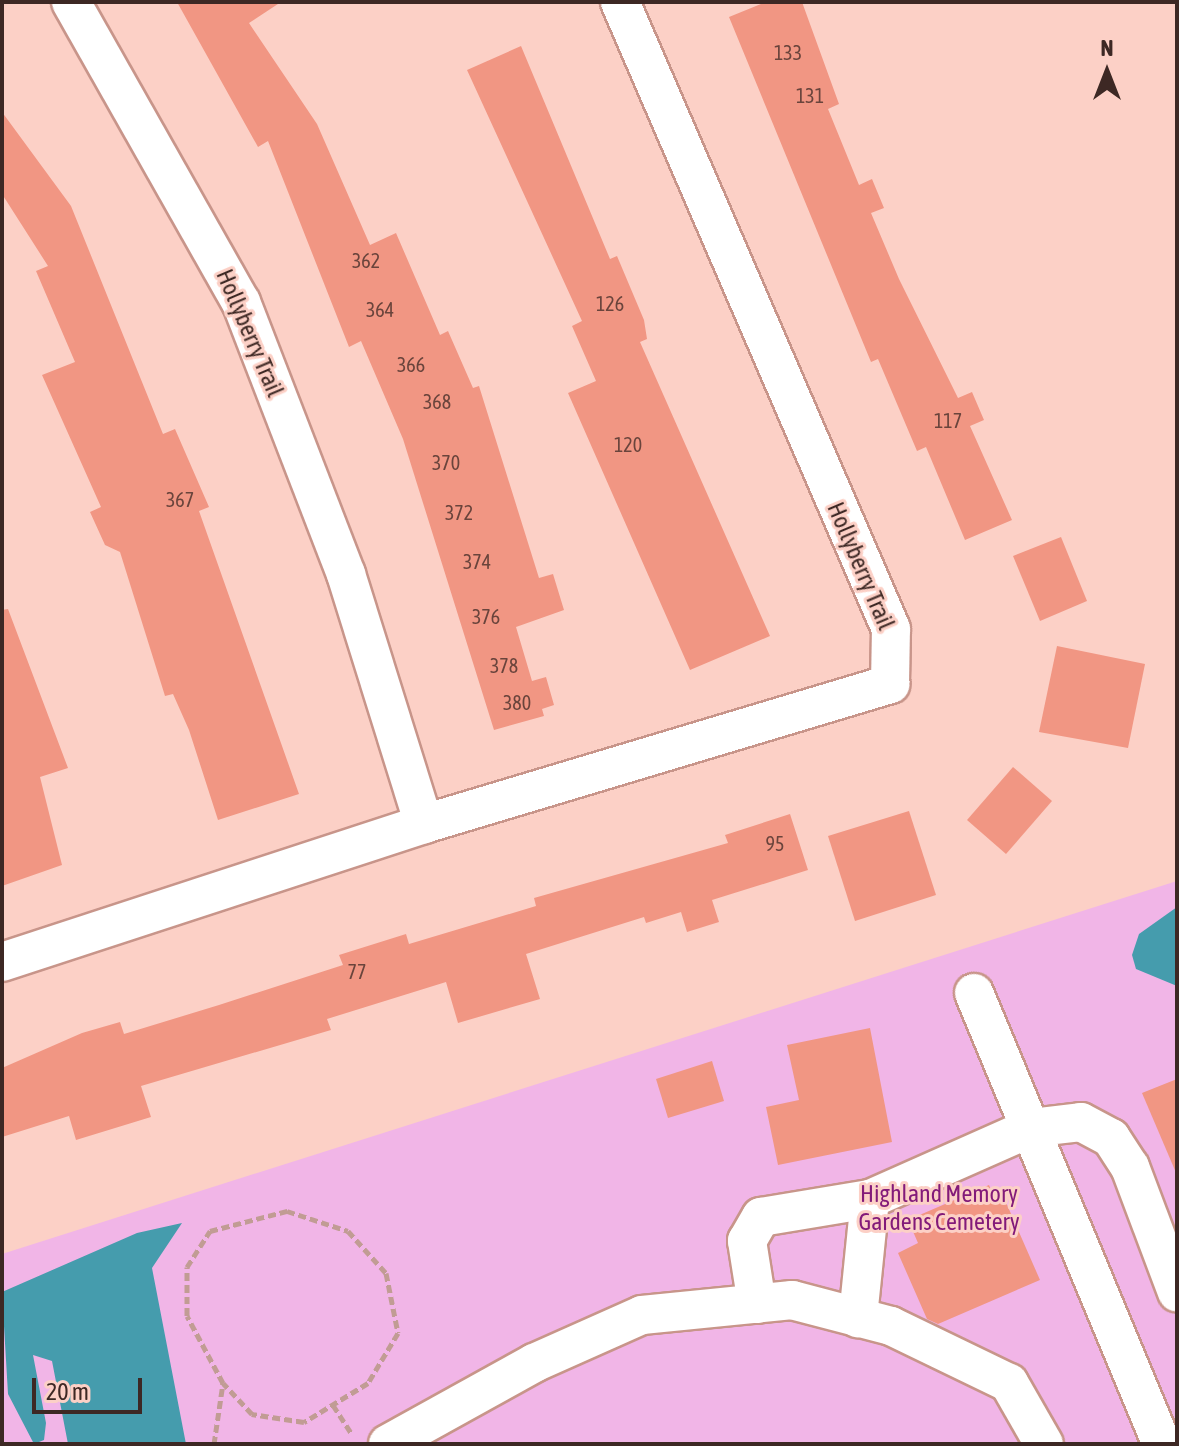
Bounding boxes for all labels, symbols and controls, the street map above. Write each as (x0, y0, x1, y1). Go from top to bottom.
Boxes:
north arrow (1067, 32, 1147, 112)
text: N (1101, 35, 1113, 61)
house number: 133 (774, 40, 802, 64)
house number: 131 (796, 83, 824, 107)
house number: 362 (352, 248, 380, 272)
street label: Hollyberry Trail (210, 265, 290, 401)
house number: 126 (596, 291, 624, 315)
house number: 364 (366, 297, 394, 321)
house number: 366 (397, 352, 425, 376)
house number: 368 (423, 389, 451, 413)
house number: 117 (934, 408, 962, 432)
house number: 120 (614, 432, 642, 456)
house number: 370 (432, 450, 460, 474)
house number: 367 (166, 487, 194, 511)
street label: Hollyberry Trail (821, 498, 901, 634)
house number: 372 (445, 500, 473, 524)
house number: 374 (463, 549, 491, 573)
house number: 376 (472, 604, 500, 628)
house number: 378 (490, 653, 518, 677)
house number: 380 (503, 690, 531, 714)
house number: 95 (766, 831, 784, 855)
house number: 77 (348, 959, 366, 983)
park label: Highland Memory Gardens Cemetery (858, 1180, 1020, 1236)
scale bar (36, 1362, 146, 1412)
text: 20 m (46, 1378, 89, 1405)

